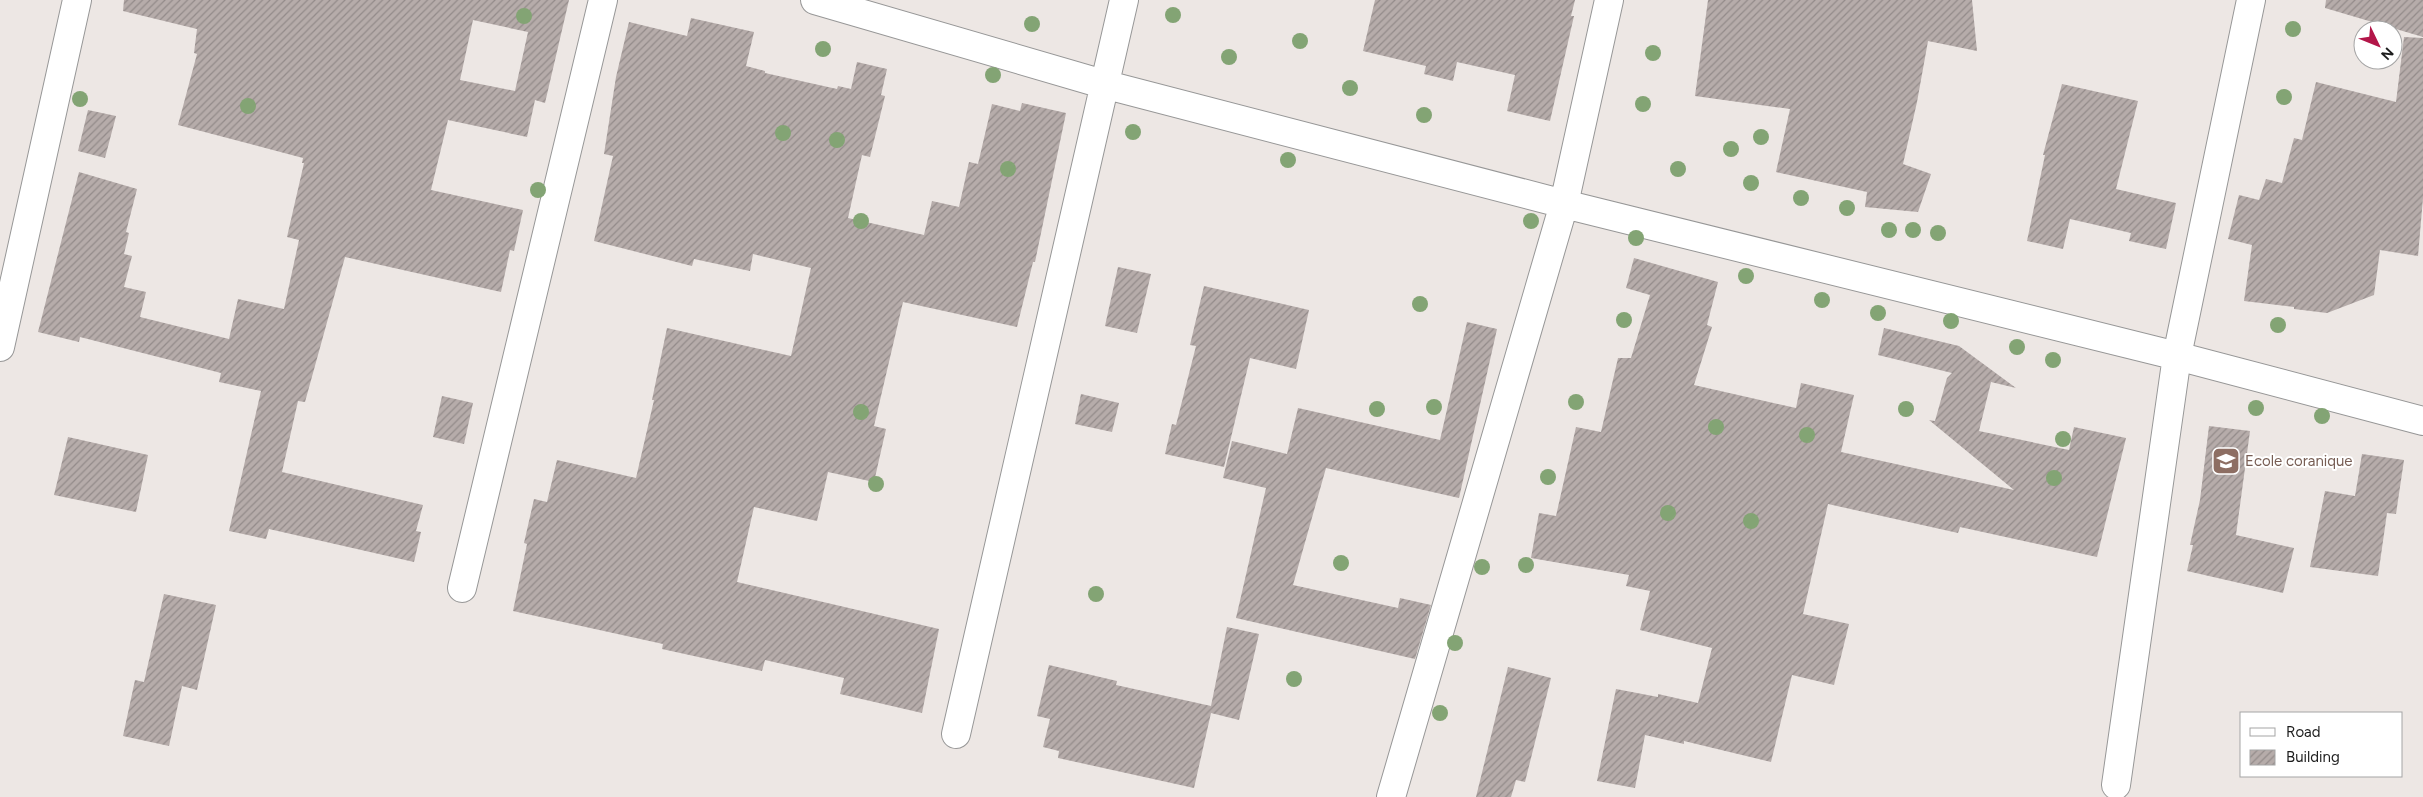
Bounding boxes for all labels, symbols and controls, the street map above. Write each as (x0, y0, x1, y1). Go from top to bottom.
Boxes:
north arrow (2353, 20, 2403, 70)
text: N (2377, 44, 2397, 63)
school or university icon: Ecole coranique (2211, 446, 2241, 476)
place label: Ecole coranique (2245, 452, 2353, 470)
legend (2240, 712, 2403, 777)
text: Road (2286, 723, 2321, 741)
text: Building (2286, 748, 2340, 766)

